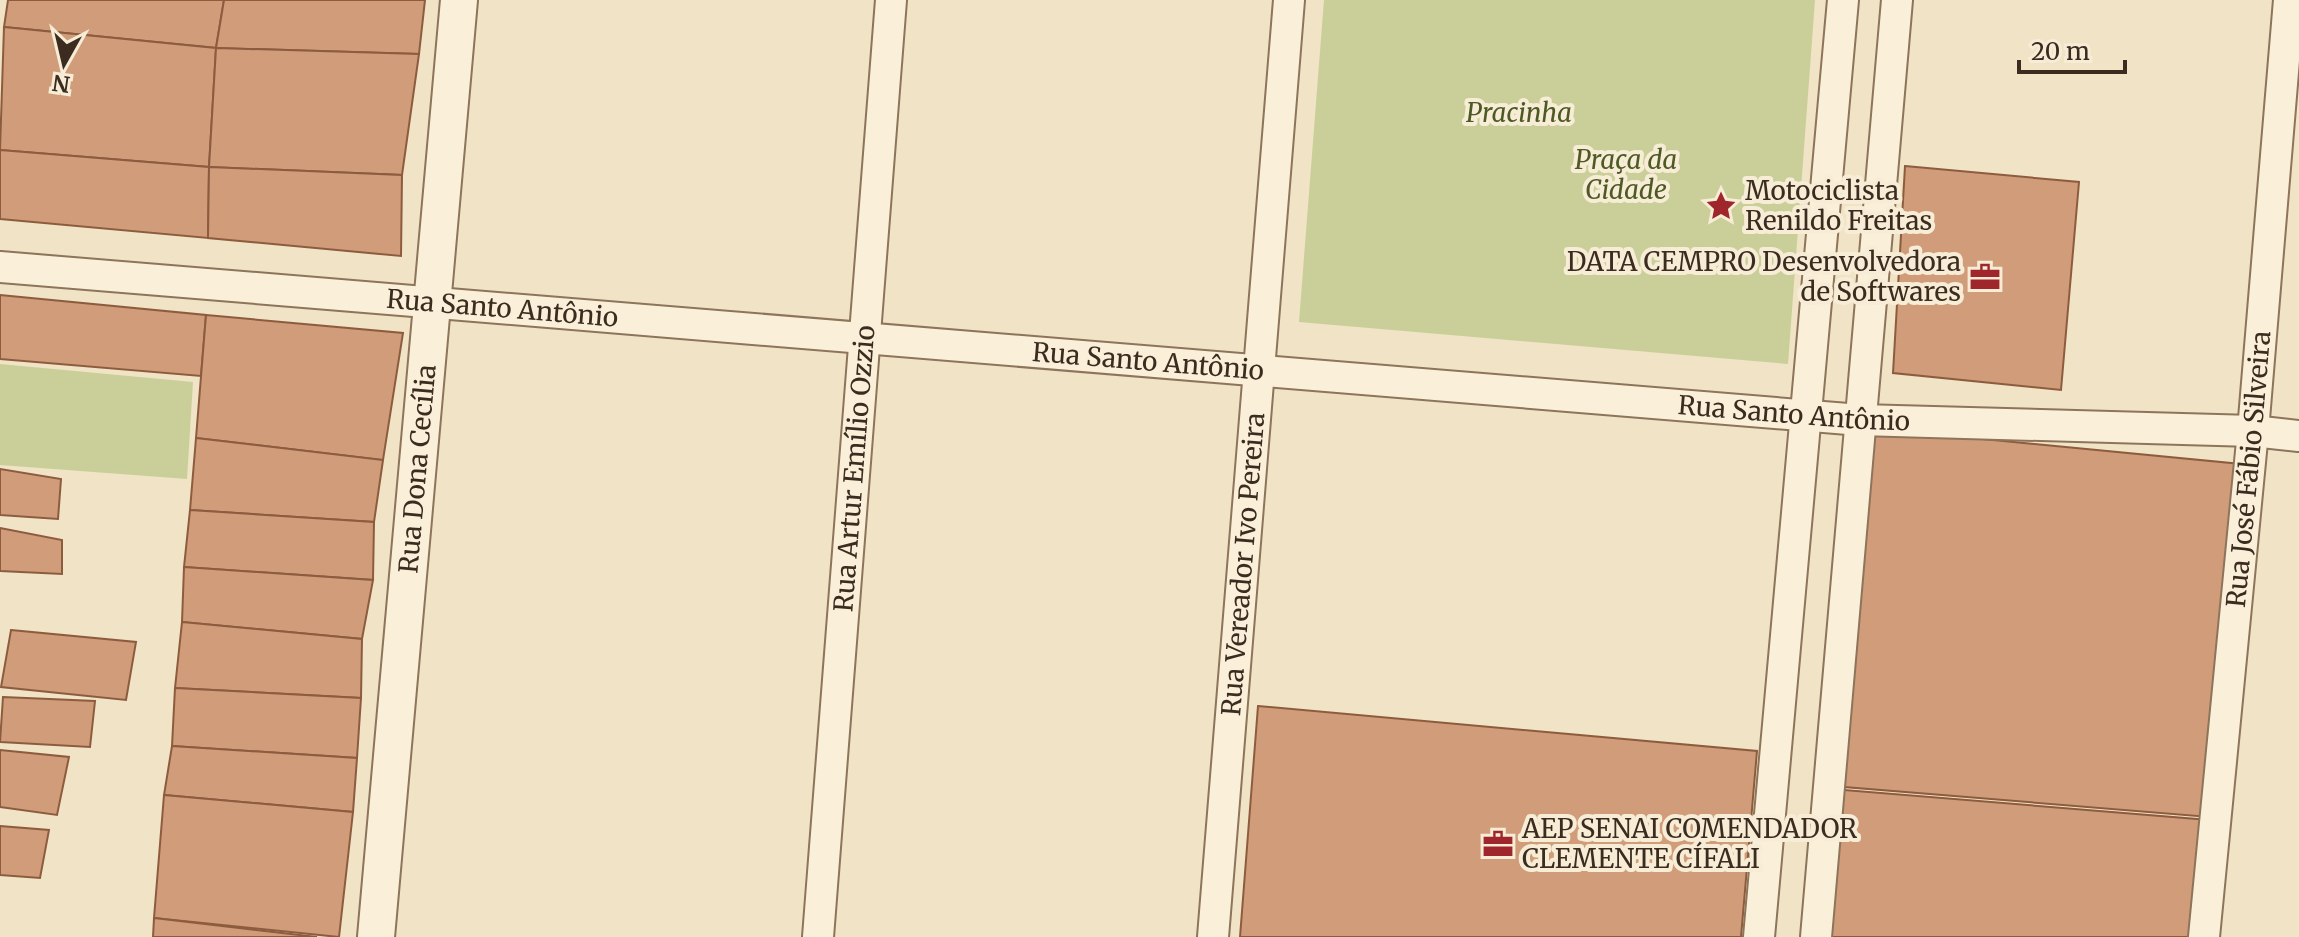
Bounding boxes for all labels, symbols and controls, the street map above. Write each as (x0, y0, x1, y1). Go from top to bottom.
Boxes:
north arrow (24, 24, 104, 104)
scale bar (2019, 24, 2125, 74)
text: 20 m (2031, 36, 2090, 67)
text: N (50, 69, 72, 99)
park label: Pracinha (1466, 96, 1572, 129)
park label: Praça da Cidade (1575, 143, 1677, 206)
place label: Motociclista Renildo Freitas (1745, 174, 1932, 237)
place icon: Motociclista Renildo Freitas (1704, 189, 1738, 223)
place label: DATA CEMPRO Desenvolvedora de Softwares (1567, 245, 1961, 308)
office icon: DATA CEMPRO Desenvolvedora de Softwares (1968, 260, 2002, 294)
street label: Rua Santo Antônio (385, 282, 620, 334)
street label: Rua Artur Emílio Ozzio (826, 324, 882, 613)
street label: Rua José Fábio Silveira (2219, 329, 2277, 609)
street label: Rua Santo Antônio (1031, 335, 1265, 387)
street label: Rua Dona Cecília (391, 363, 443, 575)
street label: Rua Santo Antônio (1677, 388, 1910, 437)
street label: Rua Vereador Ivo Pereira (1214, 411, 1271, 717)
place label: AEP SENAI COMENDADOR CLEMENTE CÍFALI (1521, 812, 1857, 875)
office icon: AEP SENAI COMENDADOR CLEMENTE CÍFALI (1481, 827, 1515, 861)

